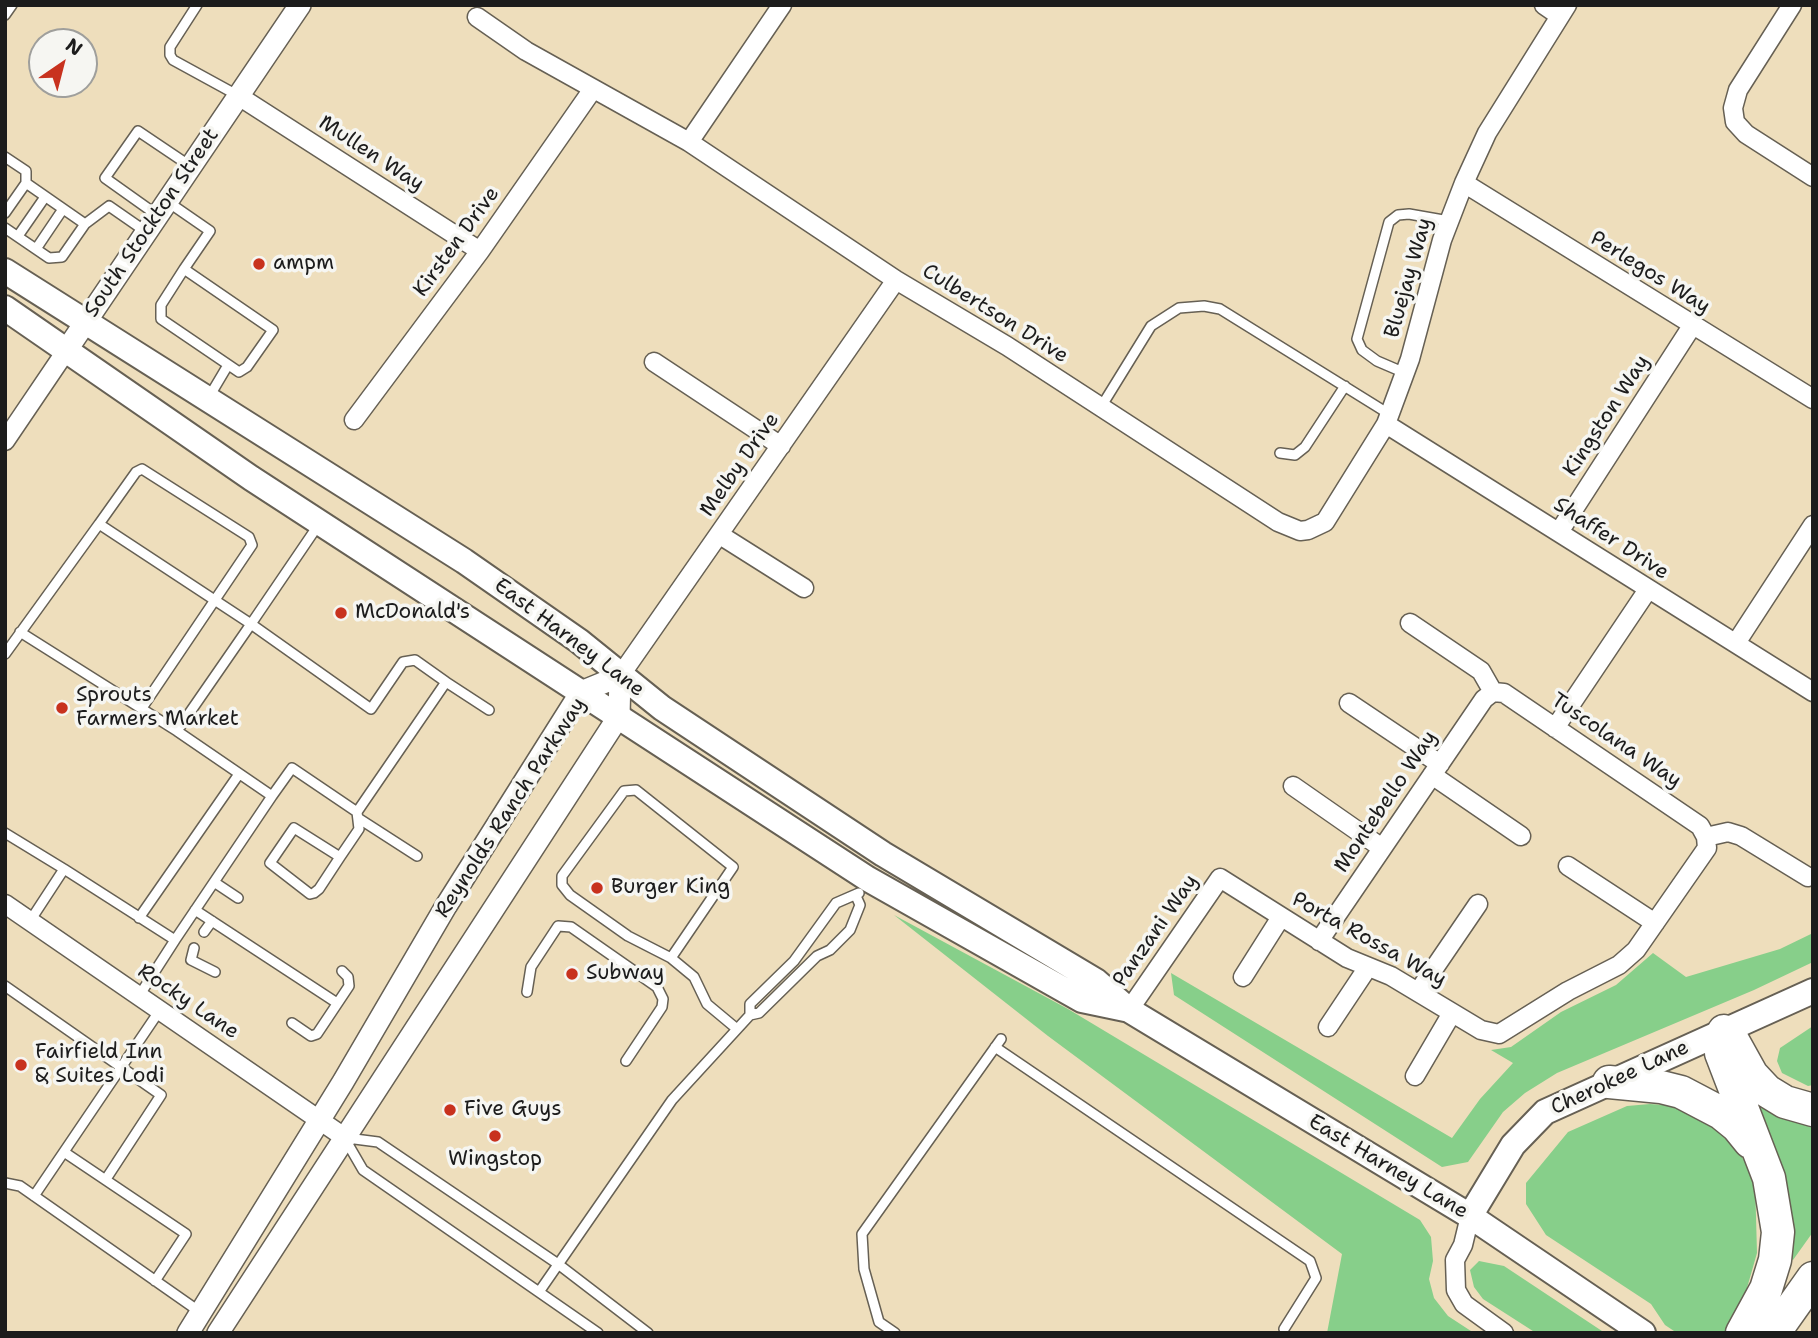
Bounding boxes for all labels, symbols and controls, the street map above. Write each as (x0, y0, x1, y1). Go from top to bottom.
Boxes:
north arrow (28, 28, 98, 98)
text: N (61, 32, 88, 62)
street label: Mullen Way (314, 111, 428, 197)
street label: South Stockton Street (79, 124, 225, 322)
street label: Kirsten Drive (409, 182, 505, 302)
street label: Bluejay Way (1380, 215, 1438, 341)
street label: Perlegos Way (1585, 226, 1715, 320)
place label: ampm (273, 251, 334, 277)
marker: ampm (251, 256, 267, 272)
street label: Culbertson Drive (917, 259, 1073, 369)
street label: Kingston Way (1558, 351, 1656, 481)
street label: Melby Drive (695, 408, 785, 522)
street label: Shaffer Drive (1549, 492, 1673, 586)
street label: East Harney Lane (489, 573, 649, 703)
place label: McDonald's (355, 600, 470, 626)
marker: McDonald's (333, 605, 349, 621)
place label: Sprouts Farmers Market (76, 683, 239, 733)
street label: Tuscolana Way (1546, 688, 1686, 794)
street label: Reynolds Ranch Parkway (430, 693, 592, 923)
marker: Sprouts Farmers Market (54, 700, 70, 716)
street label: Montebello Way (1329, 726, 1443, 878)
street label: Panzani Way (1108, 870, 1204, 992)
place label: Burger King (611, 875, 730, 901)
marker: Burger King (589, 880, 605, 896)
street label: Porta Rossa Way (1287, 887, 1451, 993)
street label: Rocky Lane (133, 959, 243, 1045)
place label: Subway (586, 961, 664, 987)
marker: Subway (564, 966, 580, 982)
street label: Cherokee Lane (1547, 1035, 1693, 1121)
place label: Fairfield Inn & Suites Lodi (35, 1040, 165, 1090)
marker: Fairfield Inn & Suites Lodi (13, 1057, 29, 1073)
place label: Five Guys (464, 1097, 562, 1123)
marker: Five Guys (442, 1102, 458, 1118)
street label: East Harney Lane (1304, 1109, 1472, 1225)
marker: Wingstop (487, 1128, 503, 1144)
place label: Wingstop (448, 1147, 542, 1173)

